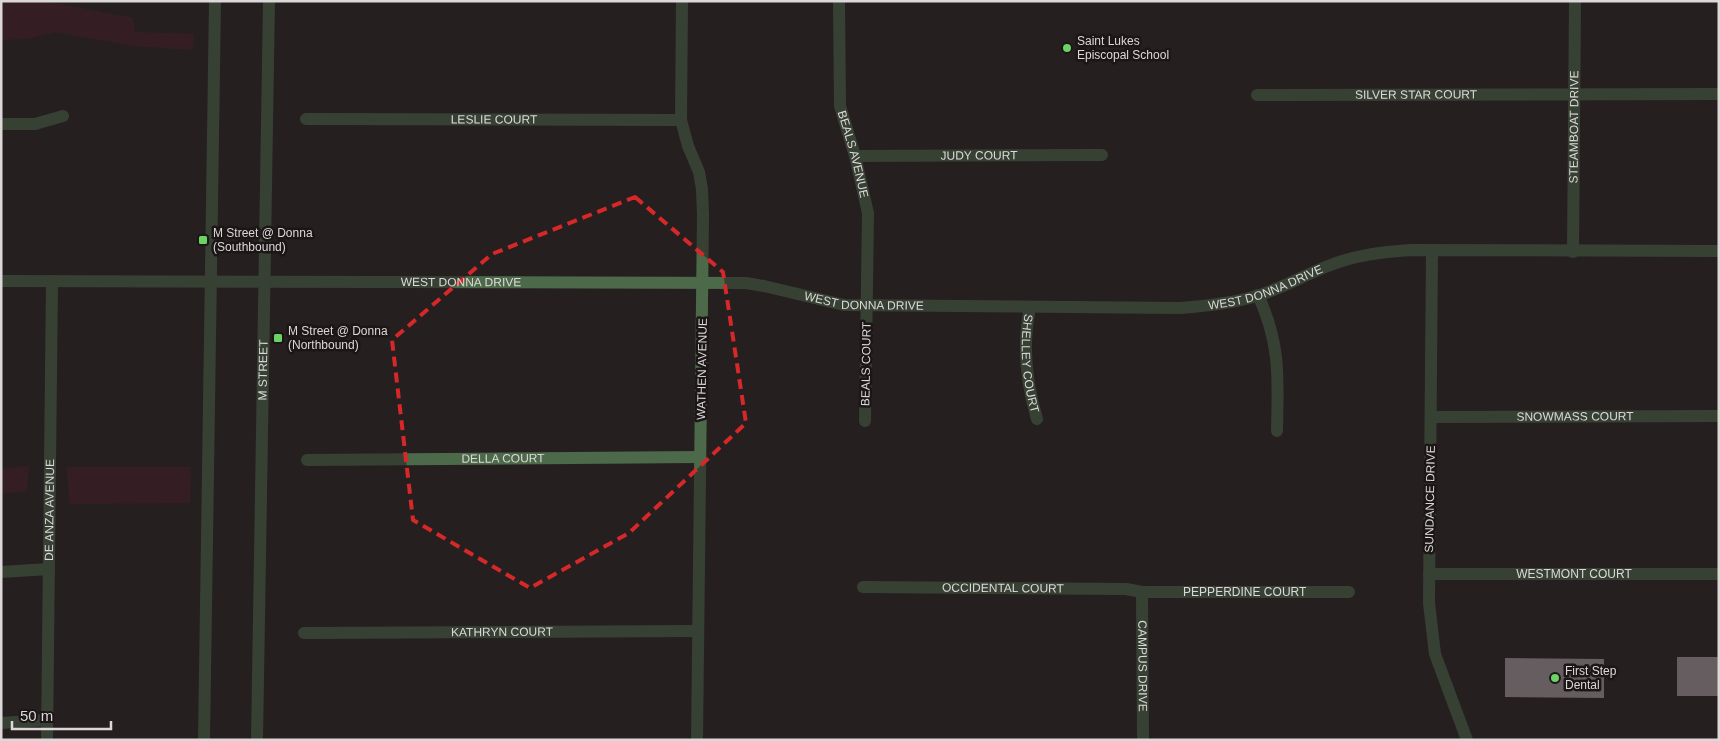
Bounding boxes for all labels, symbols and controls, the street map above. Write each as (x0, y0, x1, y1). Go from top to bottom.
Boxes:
place label: Saint Lukes Episcopal School (1077, 34, 1169, 62)
marker: Saint Lukes Episcopal School (1061, 42, 1073, 54)
street label: STEAMBOAT DRIVE (1567, 70, 1581, 184)
street label: SILVER STAR COURT (1355, 88, 1478, 102)
street label: BEALS AVENUE (835, 109, 871, 199)
street label: LESLIE COURT (451, 112, 538, 127)
street label: JUDY COURT (940, 148, 1018, 163)
place label: M Street @ Donna (Southbound) (213, 226, 313, 254)
marker: M Street @ Donna (Southbound) (197, 234, 209, 246)
street label: WEST DONNA DRIVE (1207, 262, 1325, 312)
street label: WEST DONNA DRIVE (401, 275, 521, 289)
street label: WEST DONNA DRIVE (803, 289, 924, 313)
street label: SHELLEY COURT (1019, 313, 1042, 415)
street label: WATHEN AVENUE (694, 318, 710, 420)
street label: BEALS COURT (858, 321, 874, 406)
place label: M Street @ Donna (Northbound) (288, 324, 388, 352)
marker: M Street @ Donna (Northbound) (272, 332, 284, 344)
street label: M STREET (256, 339, 271, 401)
street label: SNOWMASS COURT (1516, 409, 1634, 424)
street label: SUNDANCE DRIVE (1422, 445, 1438, 553)
street label: DELLA COURT (461, 451, 545, 466)
street label: DE ANZA AVENUE (42, 459, 57, 561)
street label: WESTMONT COURT (1516, 567, 1632, 581)
street label: OCCIDENTAL COURT (942, 581, 1065, 596)
street label: PEPPERDINE COURT (1183, 585, 1307, 599)
street label: CAMPUS DRIVE (1135, 620, 1150, 712)
street label: KATHRYN COURT (451, 625, 554, 639)
place label: First Step Dental (1565, 664, 1617, 692)
marker: First Step Dental (1549, 672, 1561, 684)
scale bar (12, 698, 111, 730)
text: 50 m (20, 707, 53, 724)

